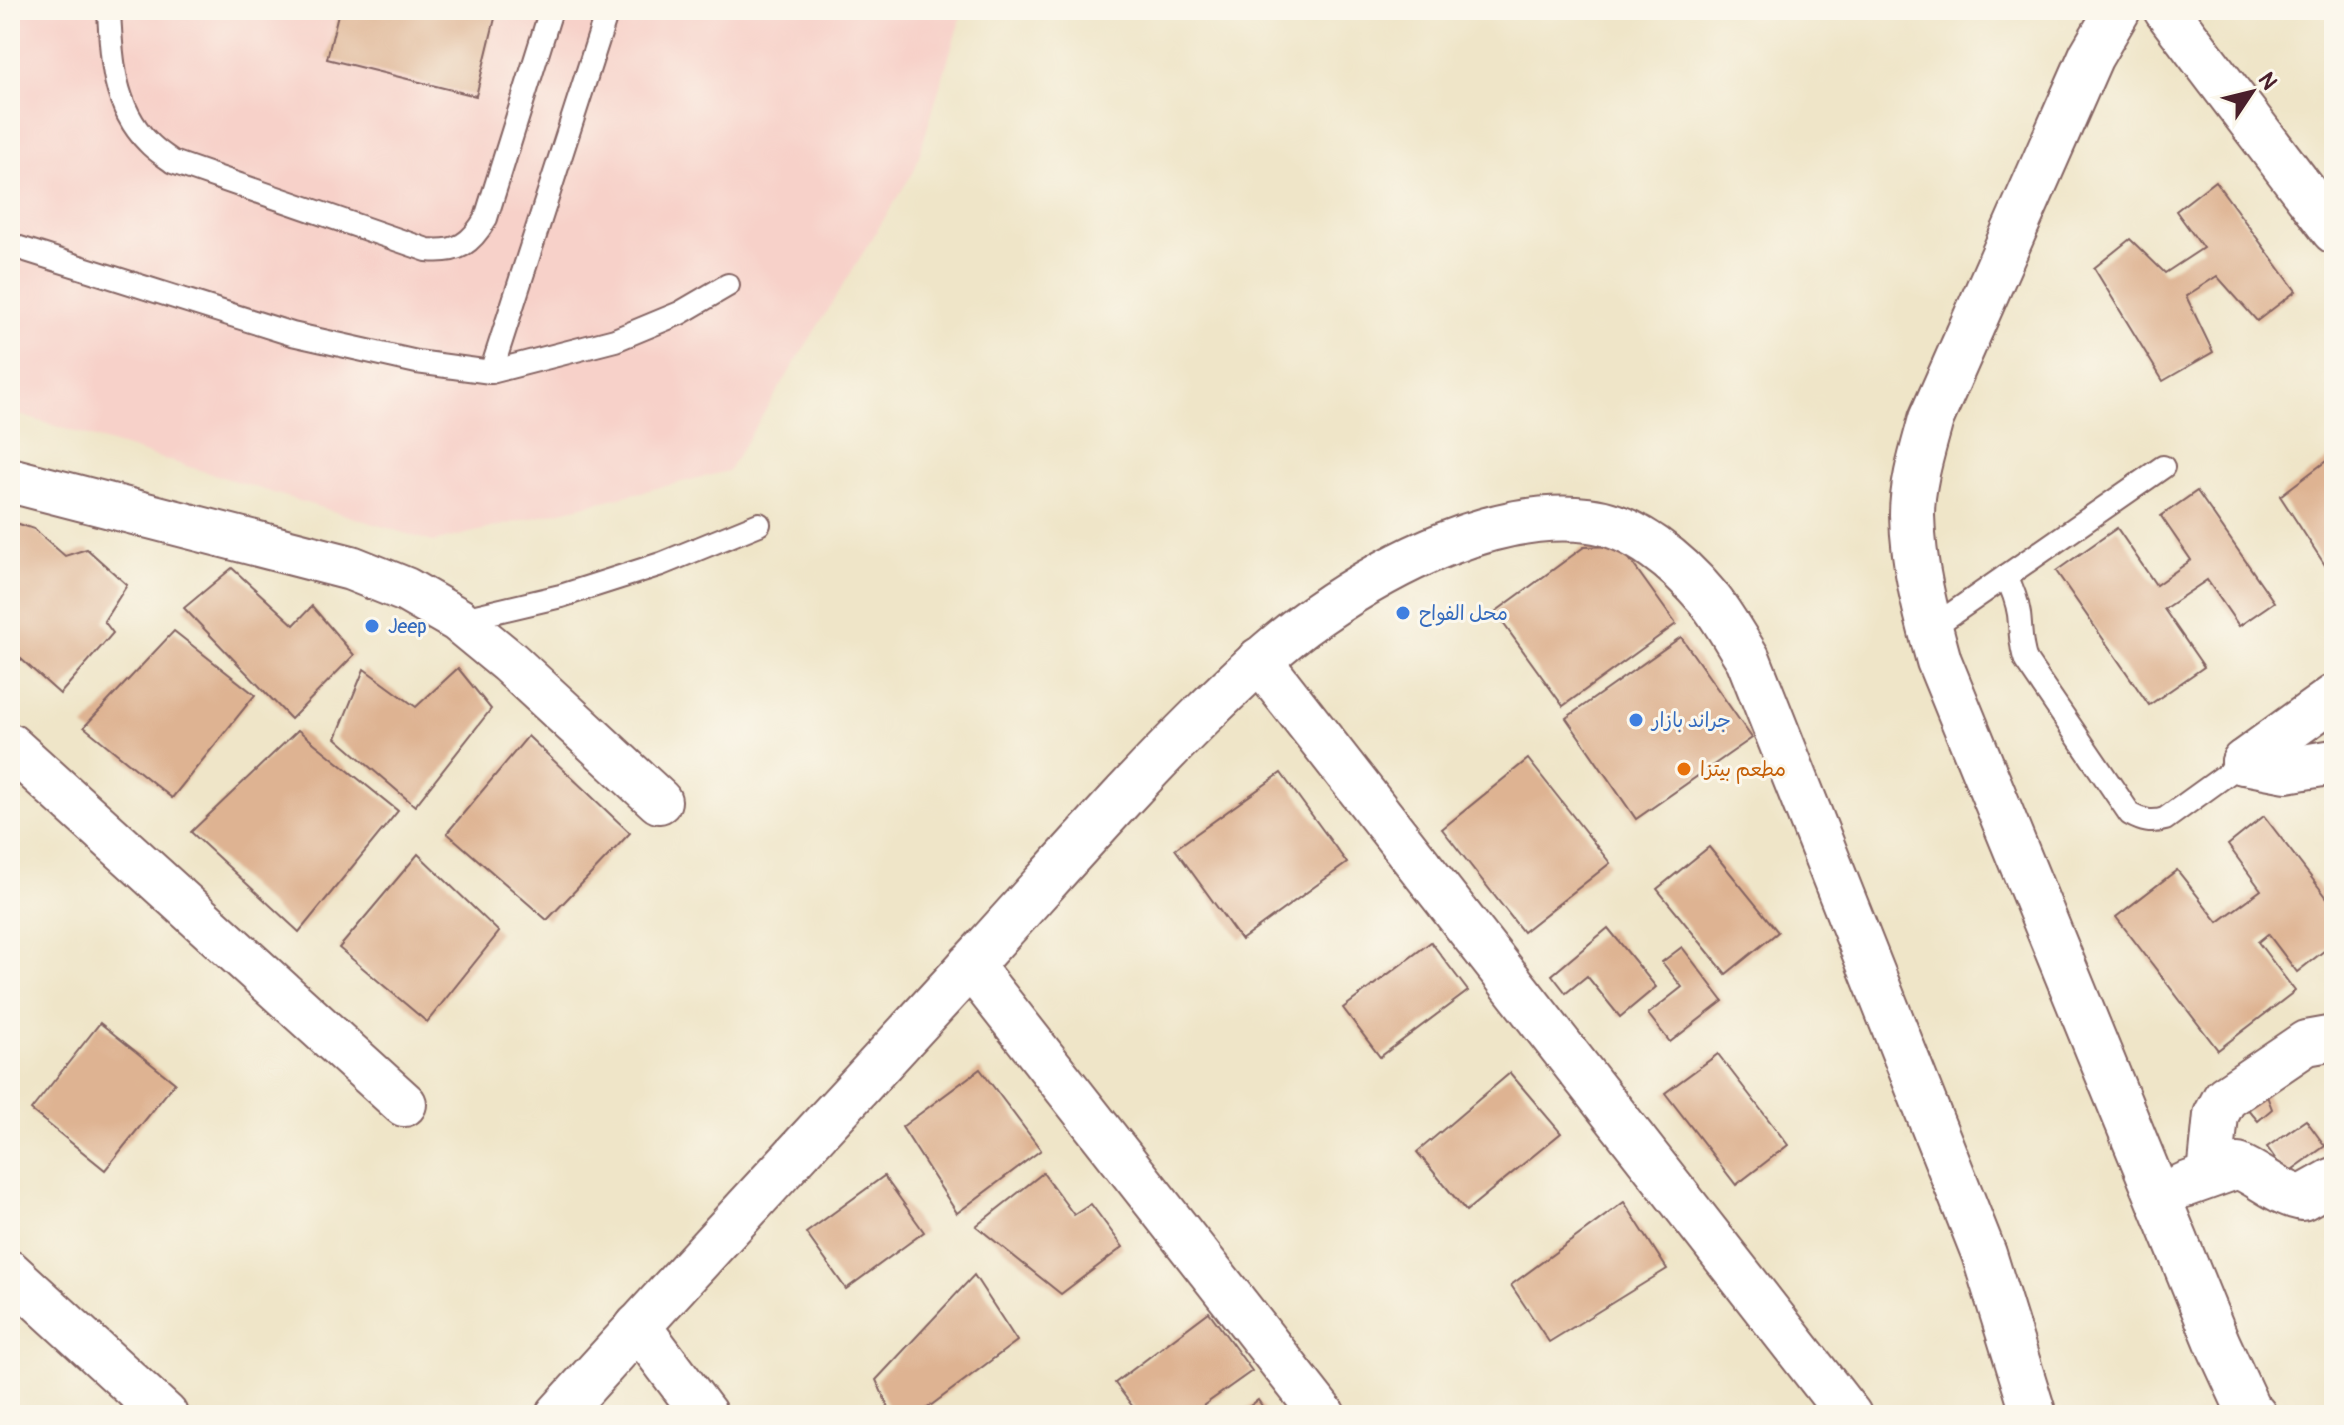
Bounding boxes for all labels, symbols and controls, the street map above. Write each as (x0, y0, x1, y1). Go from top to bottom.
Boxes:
north arrow (2212, 52, 2292, 132)
text: N (2252, 67, 2283, 95)
place label: محل الفواح (1419, 601, 1508, 627)
marker: محل الفواح (1394, 604, 1412, 622)
place label: Jeep (388, 614, 427, 639)
marker: Jeep (363, 617, 381, 635)
place label: جراند بازار (1650, 708, 1731, 733)
marker: جراند بازار (1627, 711, 1645, 729)
place label: مطعم بيتزا (1700, 757, 1786, 784)
marker: مطعم بيتزا (1675, 760, 1693, 778)

